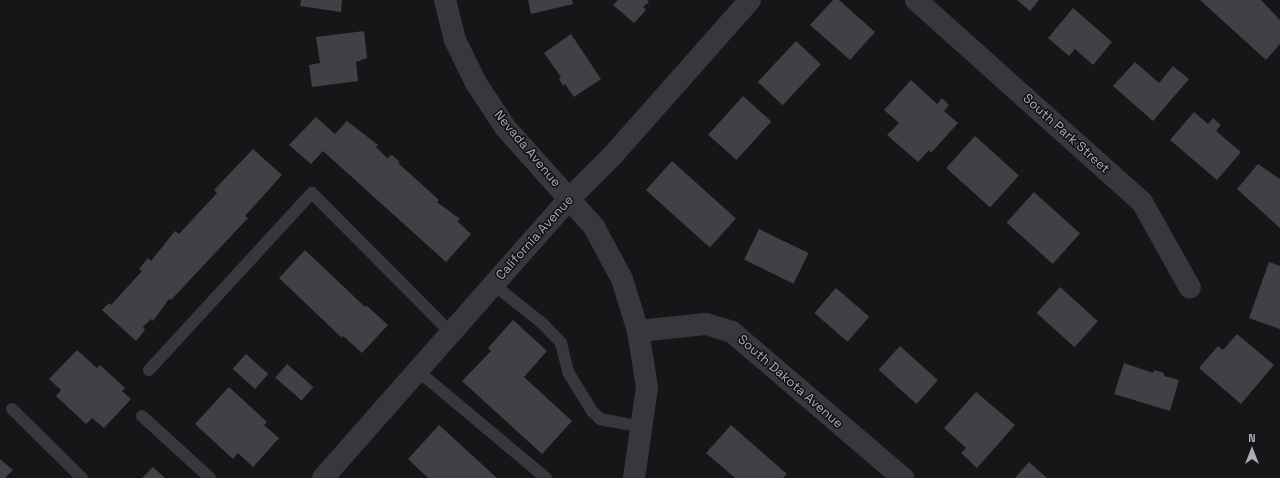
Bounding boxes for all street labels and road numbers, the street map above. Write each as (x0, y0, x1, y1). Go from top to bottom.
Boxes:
street label: South Park Street (1019, 91, 1113, 177)
street label: Nevada Avenue (490, 107, 564, 191)
street label: California Avenue (493, 192, 577, 284)
street label: South Dakota Avenue (734, 332, 846, 432)

